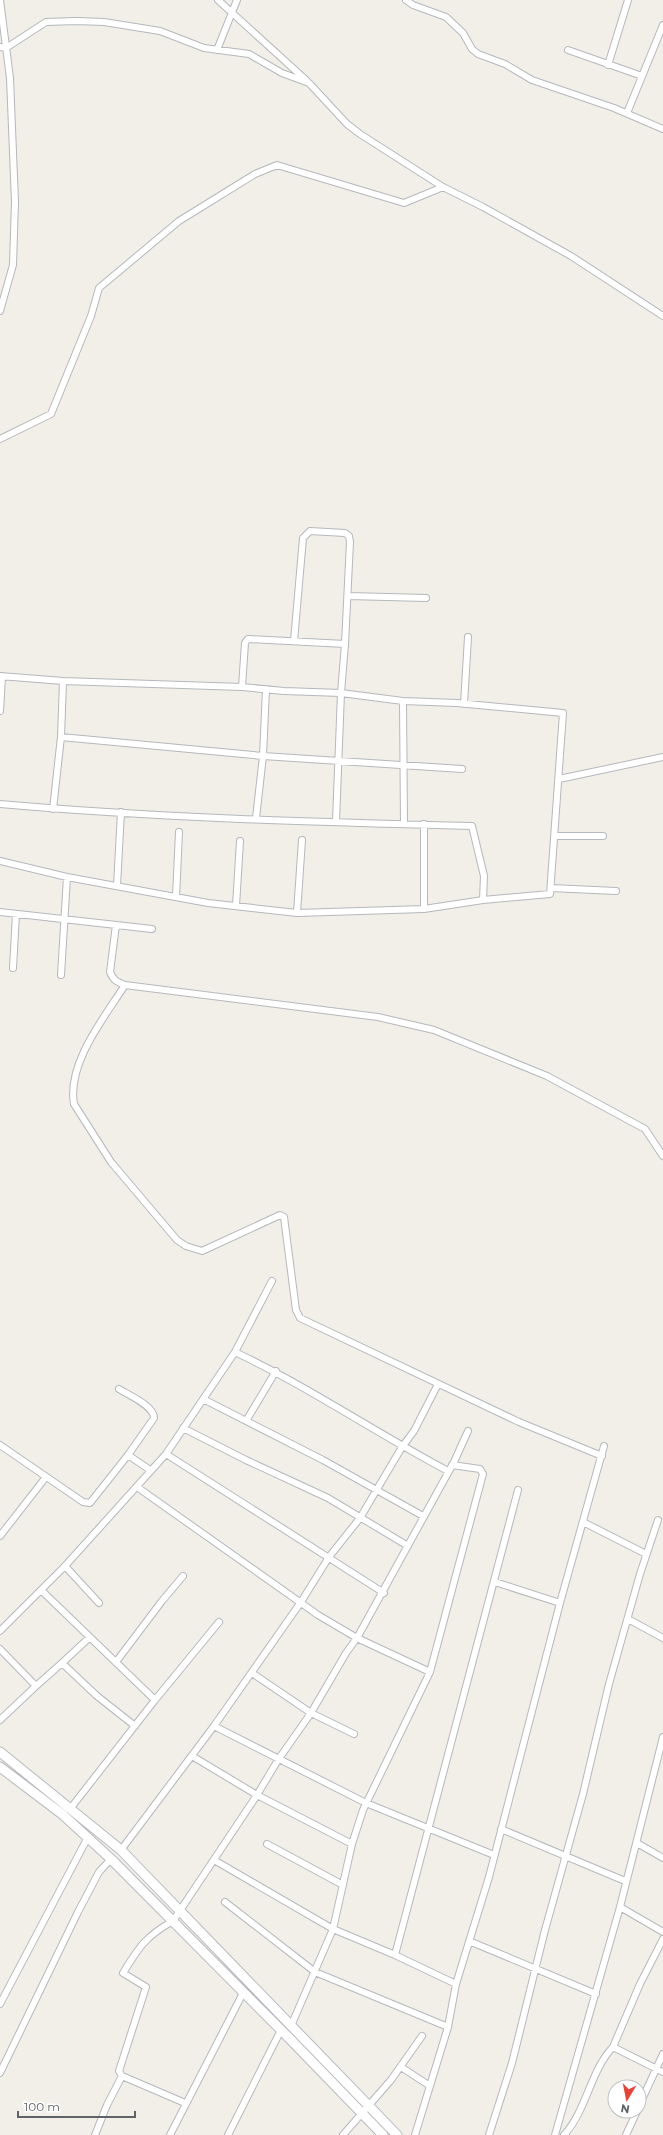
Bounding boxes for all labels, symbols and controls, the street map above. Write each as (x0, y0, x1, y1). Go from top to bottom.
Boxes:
north arrow (607, 2079, 647, 2119)
scale bar (18, 2093, 135, 2119)
text: 100 m (24, 2099, 60, 2114)
text: N (620, 2101, 631, 2117)

